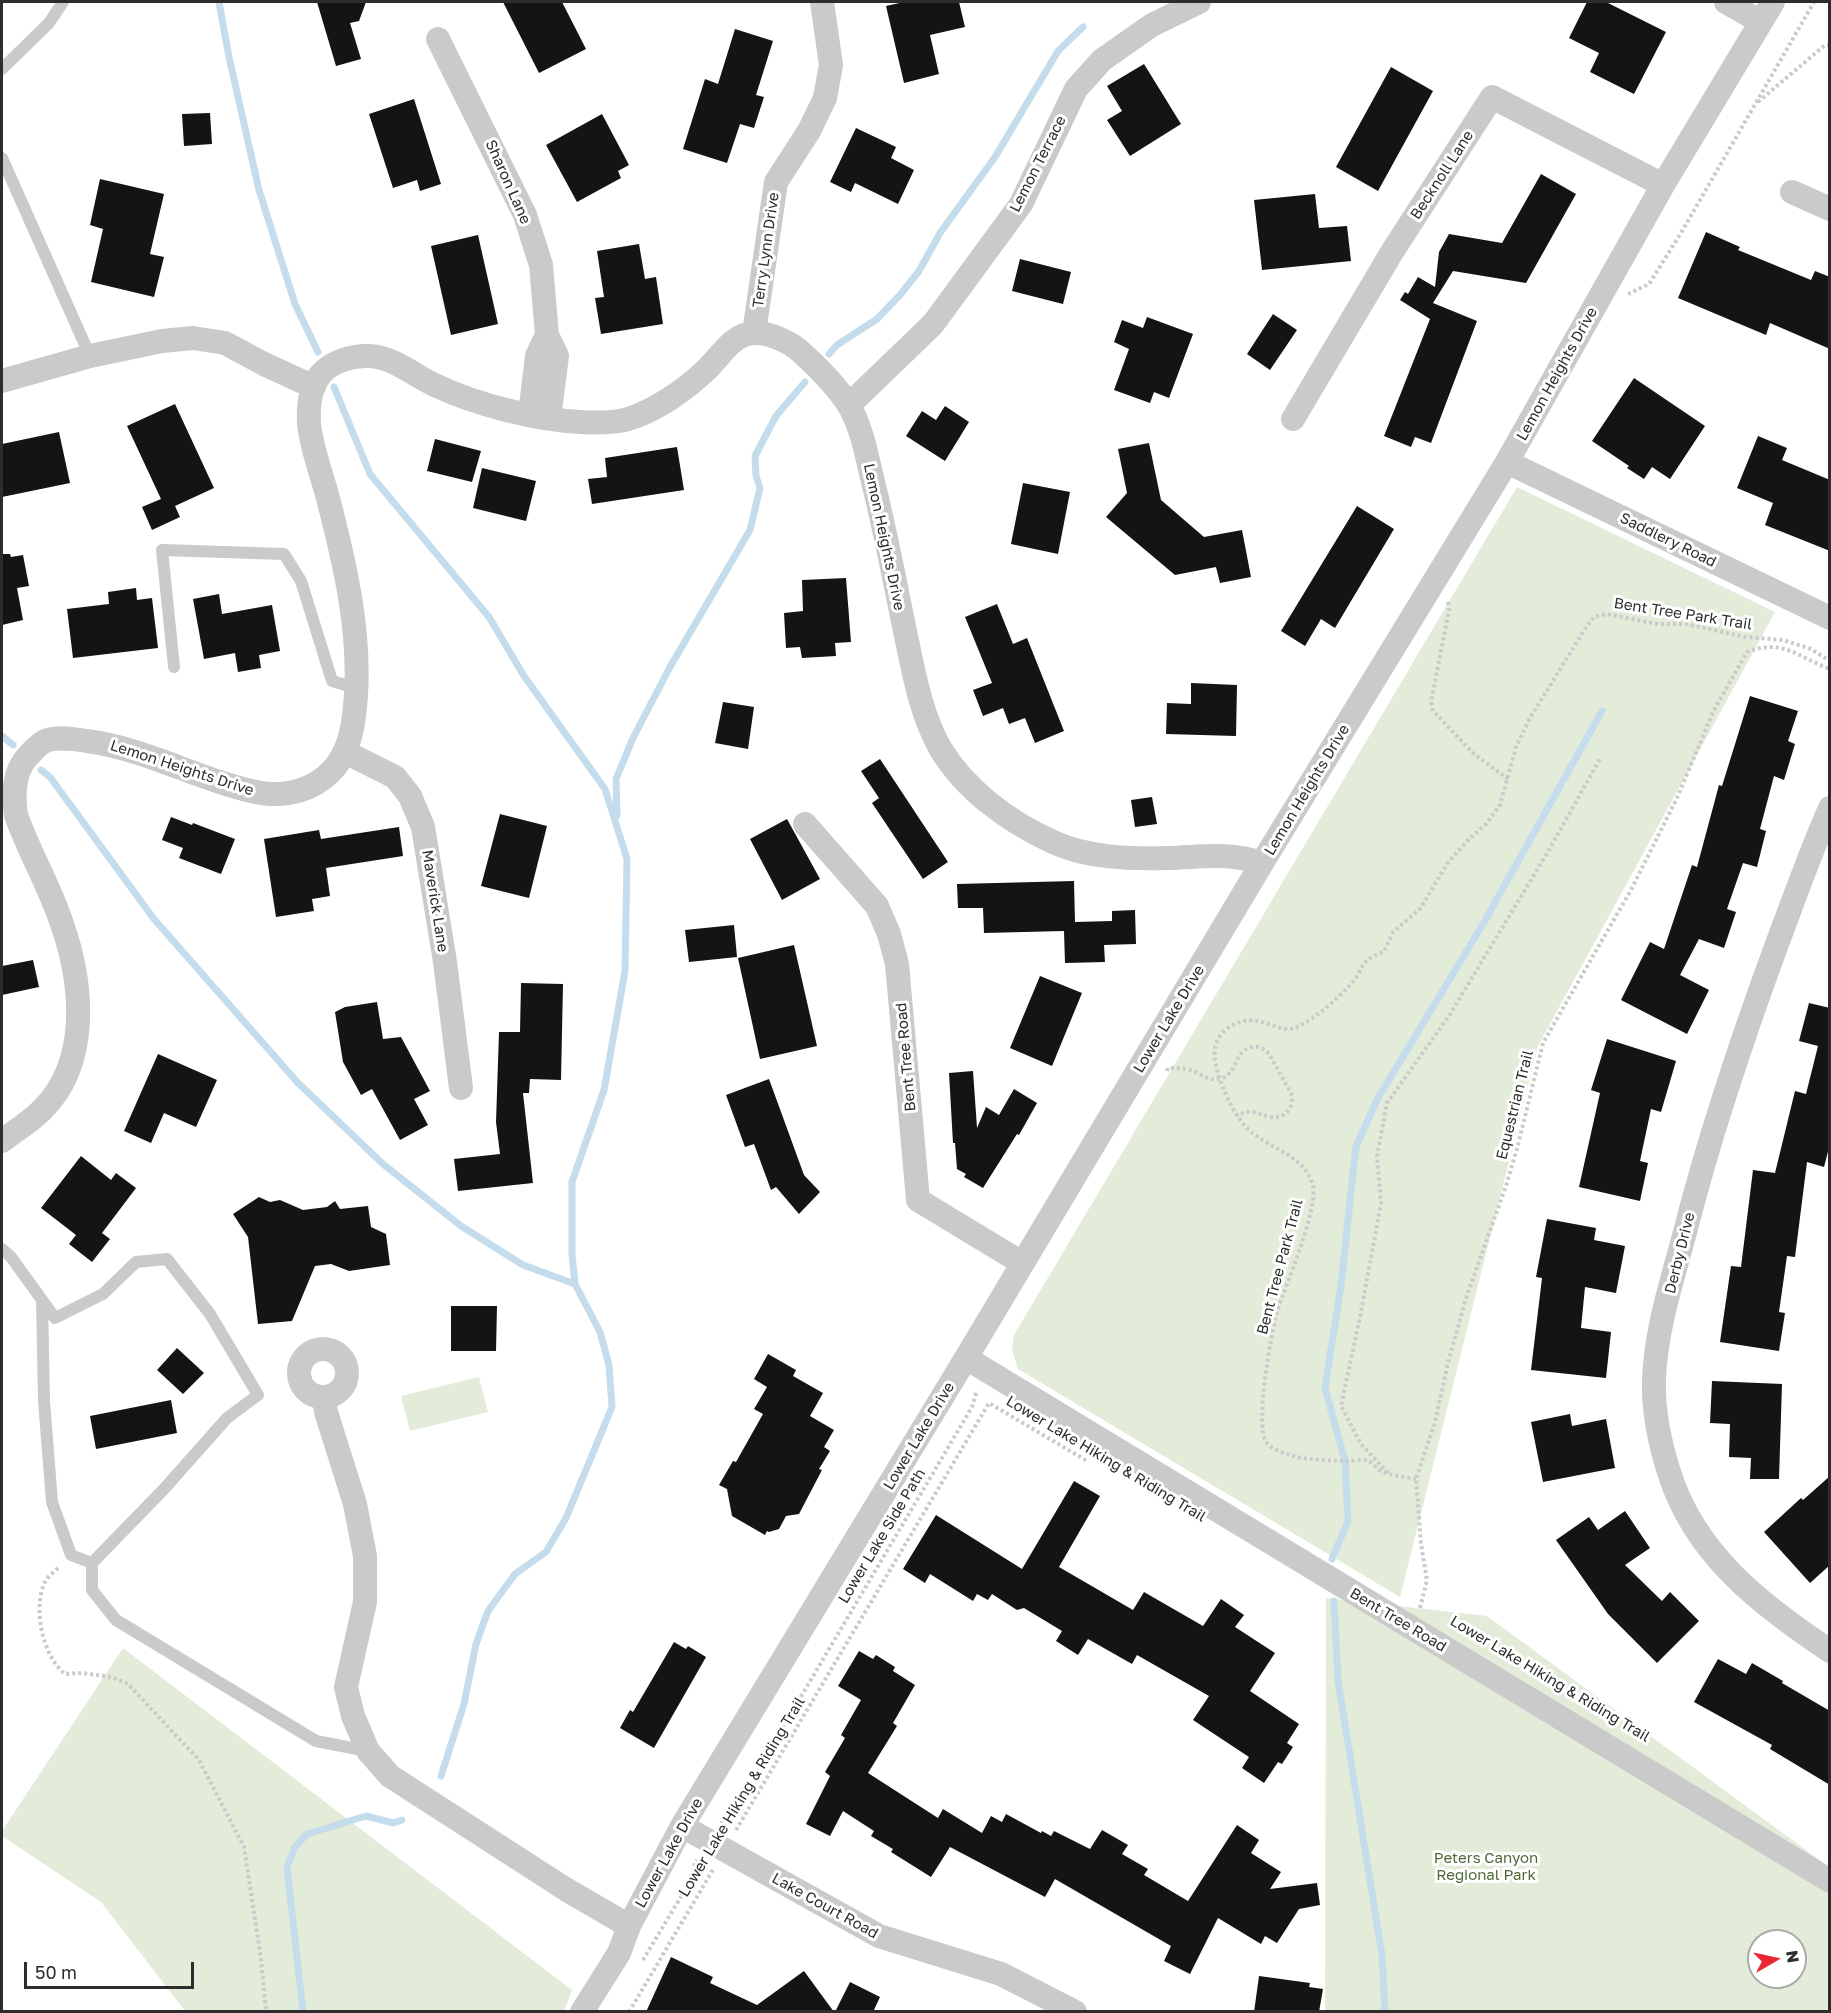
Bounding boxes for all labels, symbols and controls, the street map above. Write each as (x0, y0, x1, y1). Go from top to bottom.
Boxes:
street label: Lemon Terrace (1006, 113, 1070, 215)
street label: Becknoll Lane (1407, 127, 1477, 223)
street label: Sharon Lane (481, 137, 535, 227)
street label: Terry Lynn Drive (749, 191, 783, 309)
street label: Lemon Heights Drive (1513, 304, 1601, 444)
street label: Lemon Heights Drive (860, 462, 908, 612)
street label: Saddlery Road (1617, 509, 1719, 571)
street label: Bent Tree Park Trail (1613, 594, 1753, 634)
street label: Lemon Heights Drive (1261, 721, 1353, 859)
street label: Lemon Heights Drive (108, 736, 256, 800)
street label: Maverick Lane (418, 849, 452, 953)
street label: Lower Lake Drive (1130, 962, 1208, 1076)
street label: Bent Tree Road (892, 1002, 920, 1112)
street label: Equestrian Trail (1493, 1048, 1537, 1162)
street label: Bent Tree Park Trail (1253, 1197, 1307, 1337)
street label: Derby Drive (1661, 1210, 1699, 1296)
street label: Lower Lake Drive (880, 1379, 958, 1493)
street label: Lower Lake Hiking & Riding Trail (1003, 1392, 1209, 1526)
street label: Lower Lake Side Path (835, 1465, 929, 1607)
street label: Bent Tree Road (1347, 1584, 1449, 1656)
street label: Lower Lake Hiking & Riding Trail (1447, 1612, 1653, 1746)
street label: Lower Lake Hiking & Riding Trail (675, 1694, 809, 1900)
street label: Lower Lake Drive (631, 1795, 707, 1911)
park label: Peters Canyon Regional Park (1434, 1849, 1538, 1884)
street label: Lake Court Road (769, 1869, 881, 1943)
north arrow (1747, 1929, 1807, 1989)
text: N (1782, 1949, 1804, 1964)
scale bar (27, 1950, 196, 1988)
text: 50 m (35, 1961, 77, 1983)

